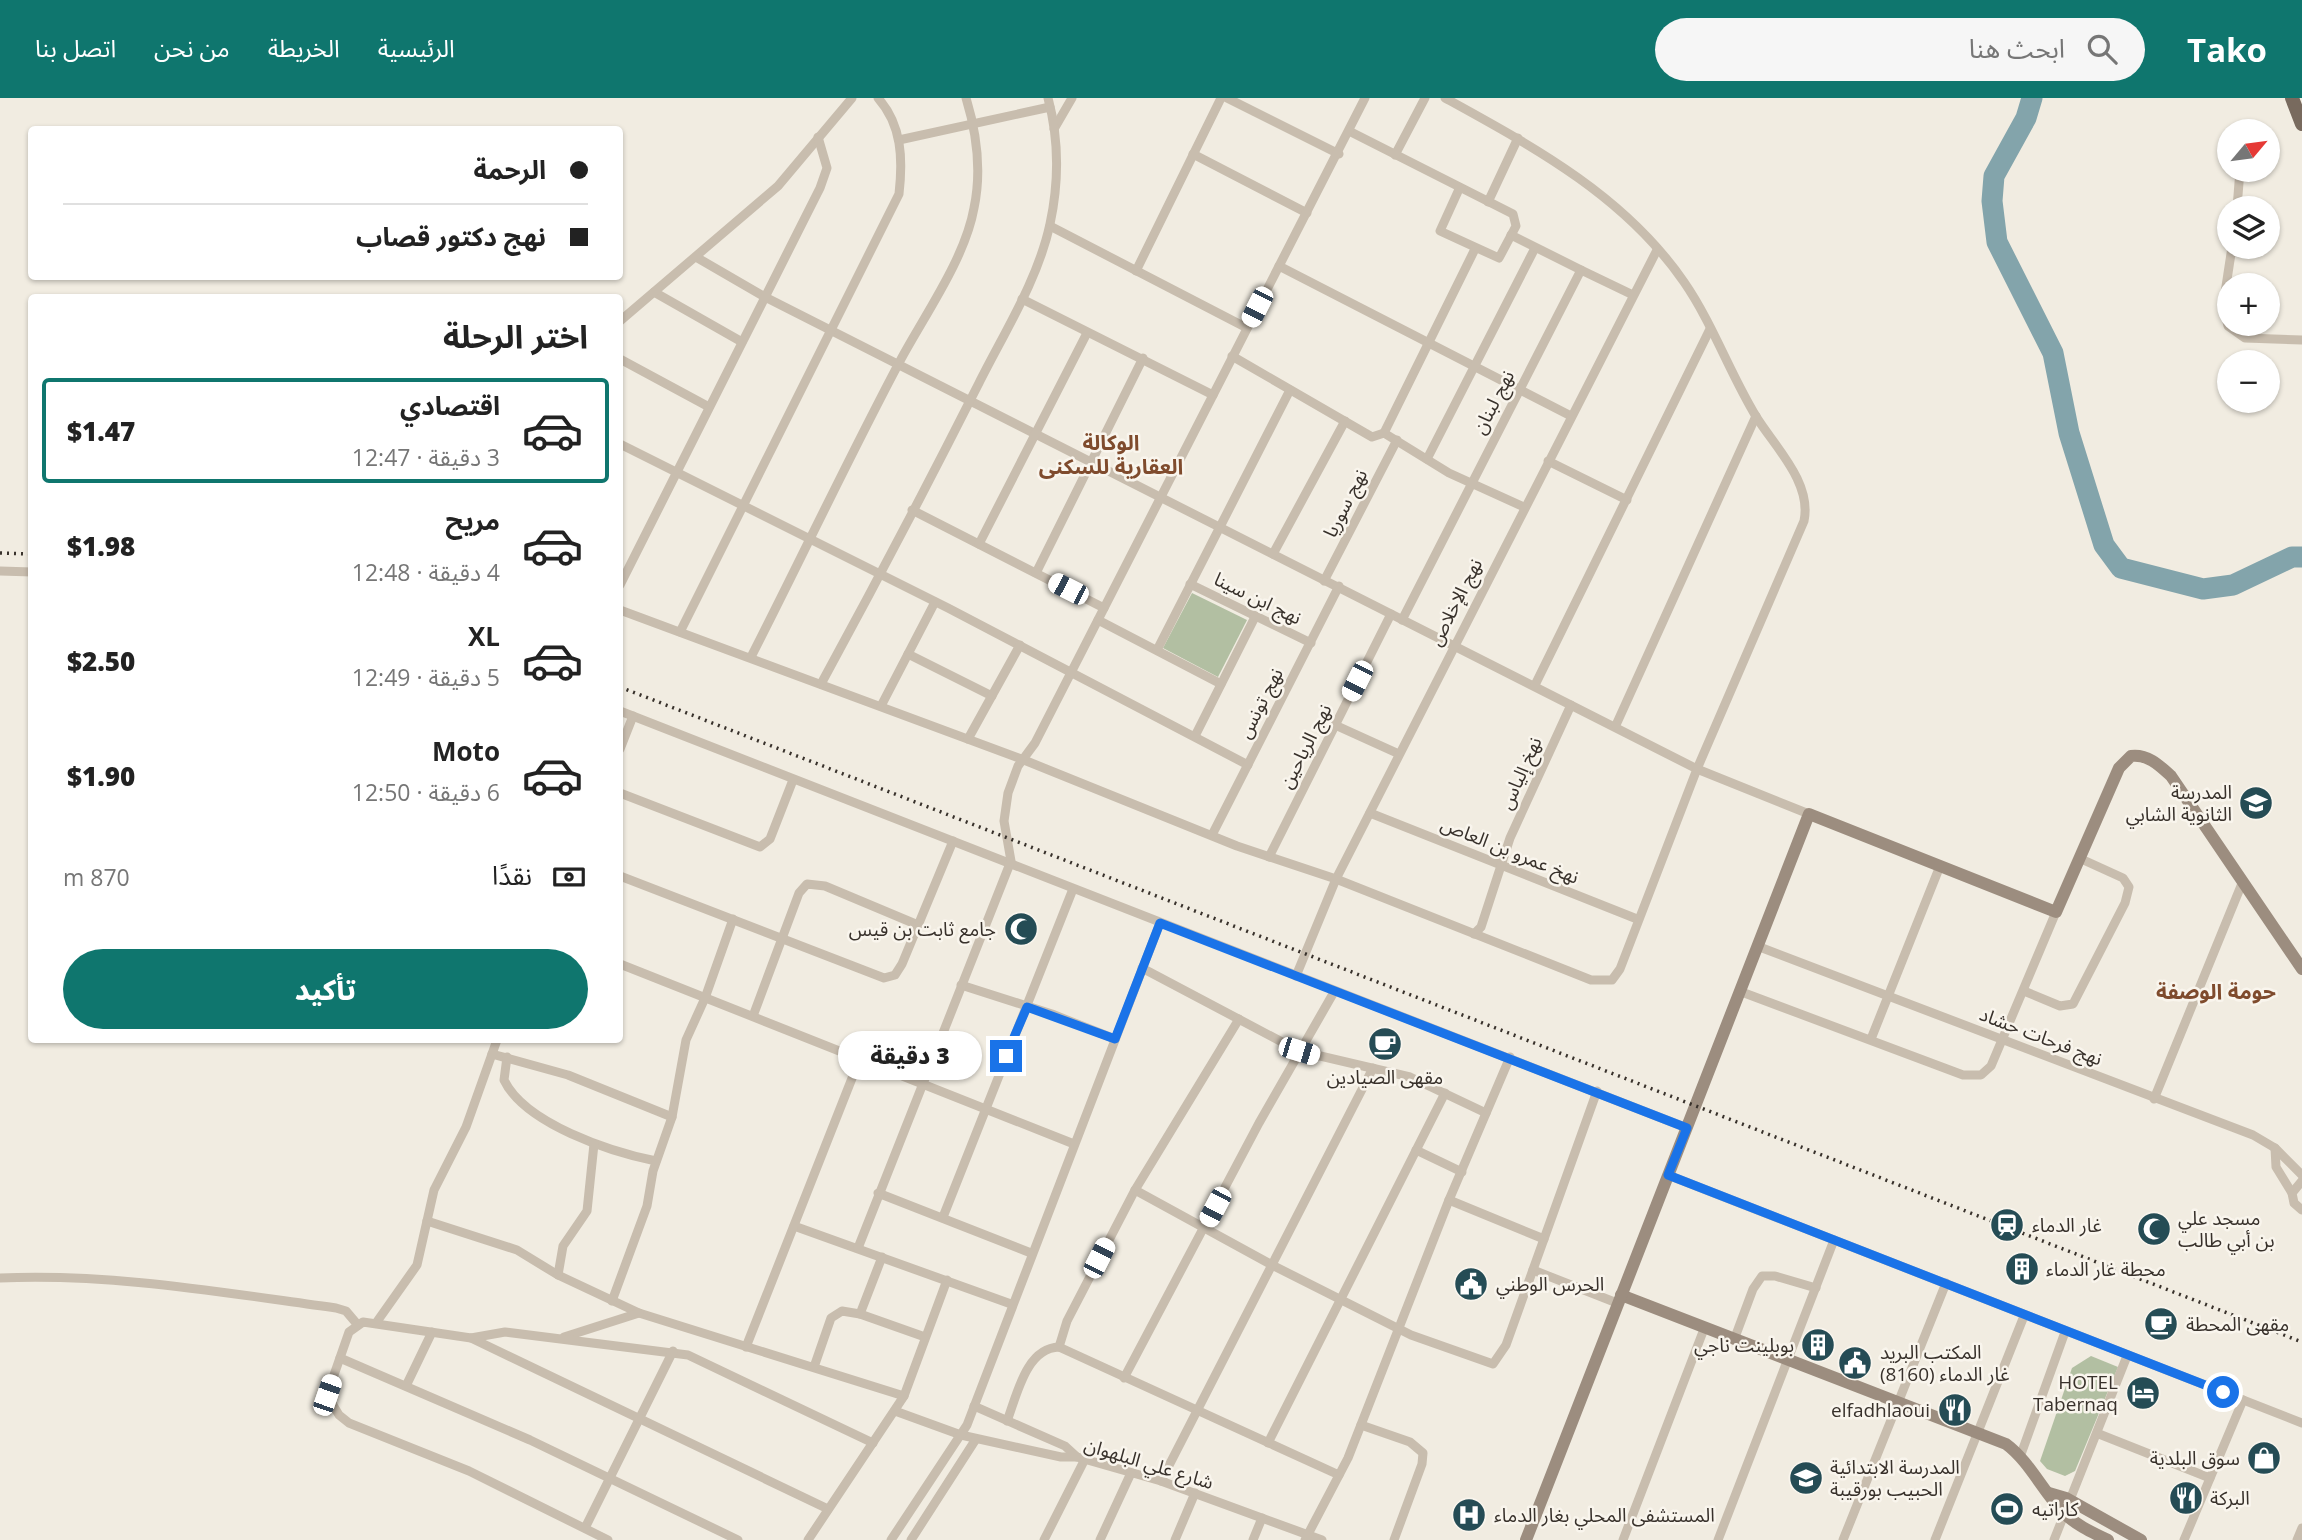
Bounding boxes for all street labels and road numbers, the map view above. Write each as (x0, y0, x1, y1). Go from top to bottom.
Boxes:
street label: نهج لبنان (1466, 366, 1522, 439)
street label: نهج سوريا (1317, 464, 1375, 543)
street label: نهج الإخلاص (1422, 554, 1490, 651)
street label: نهج ابن سينا (1209, 566, 1306, 632)
street label: نهج تونس (1231, 663, 1291, 744)
street label: نهج الرياحين (1273, 699, 1339, 794)
street label: نهخ إلياس (1492, 733, 1549, 814)
street label: نهخ عمرو بن العاص (1436, 810, 1583, 891)
street label: نهج فرحات حشاد (1975, 1001, 2106, 1073)
street label: شارع علي البلهوان (1080, 1431, 1217, 1497)

